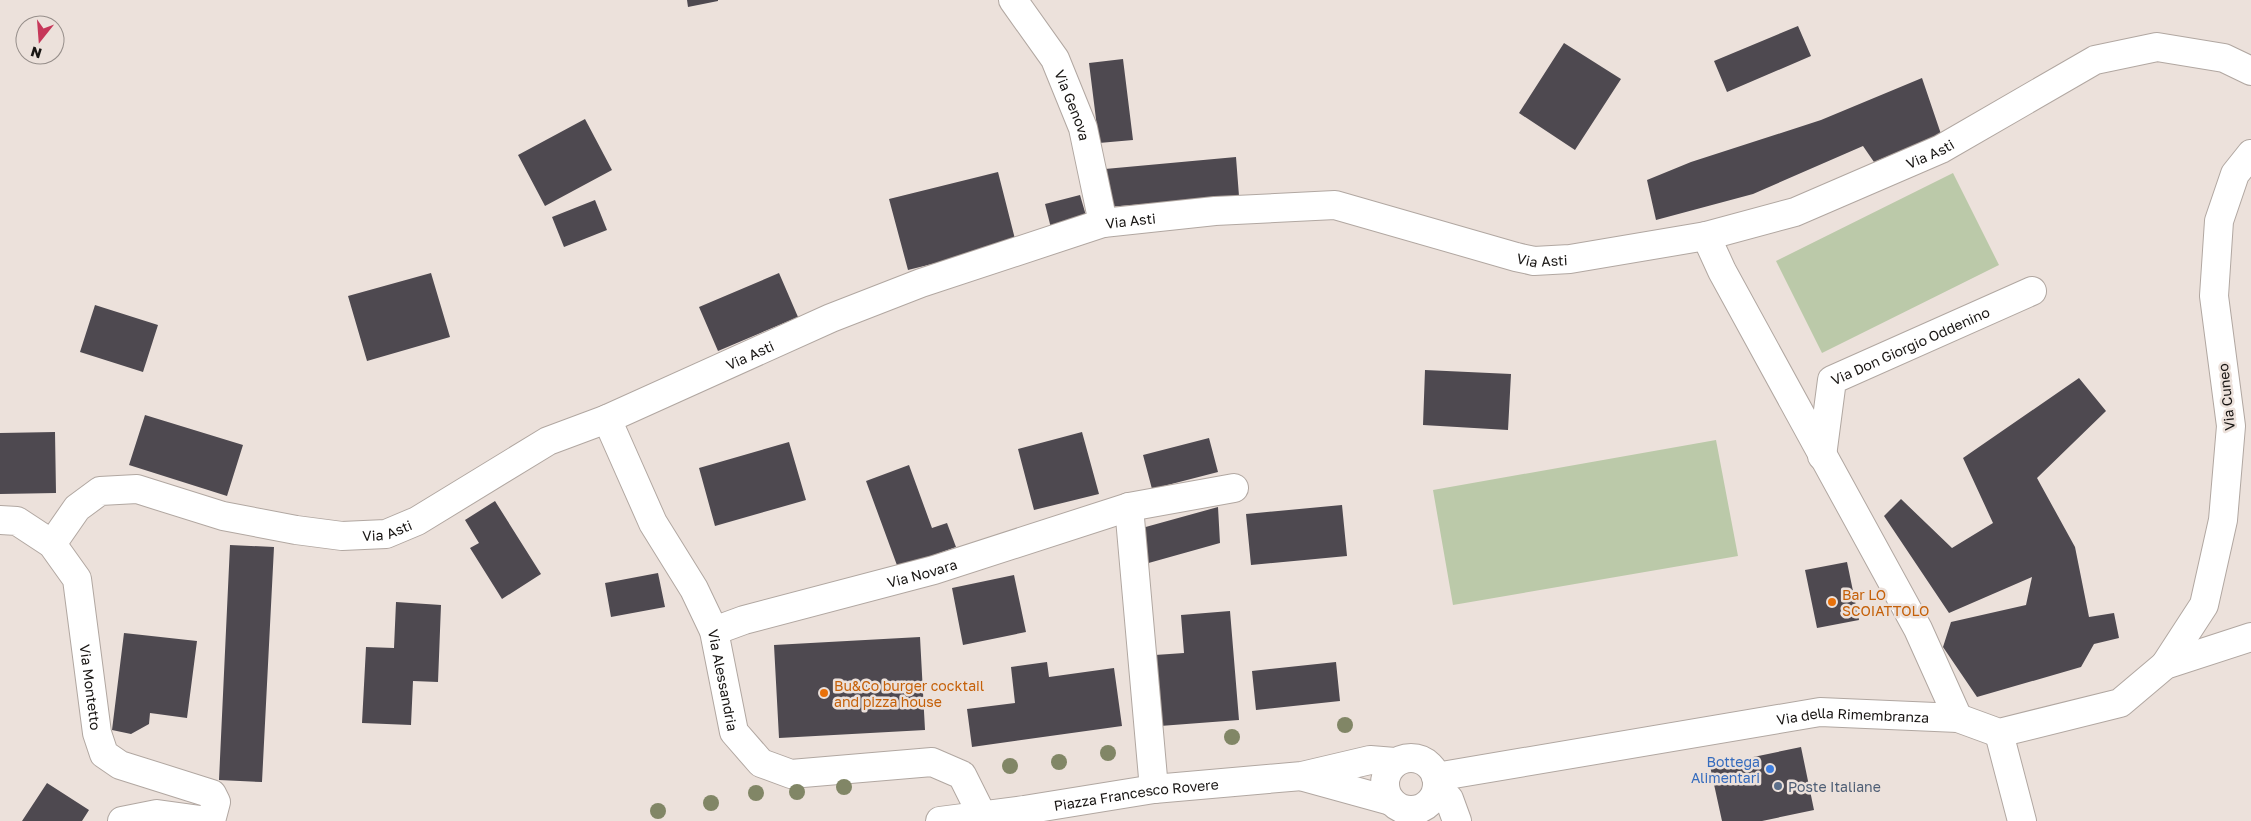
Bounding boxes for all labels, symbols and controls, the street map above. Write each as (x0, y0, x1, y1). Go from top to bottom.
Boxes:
north arrow (15, 15, 65, 65)
text: N (28, 43, 44, 63)
street label: Via Genova (1052, 67, 1094, 142)
street label: Via Asti (1903, 135, 1957, 172)
street label: Via Asti (1104, 209, 1157, 231)
street label: Via Asti (1515, 249, 1568, 270)
street label: Via Don Giorgio Oddenino (1828, 303, 1992, 388)
street label: Via Asti (723, 336, 776, 373)
street label: Via Cuneo (2214, 362, 2238, 432)
street label: Via Asti (362, 516, 414, 544)
street label: Via Novara (885, 555, 959, 591)
place label: Bar LO SCOIATTOLO (1842, 586, 1929, 619)
marker: Bar LO SCOIATTOLO (1826, 596, 1838, 608)
street label: Via Alessandria (705, 628, 742, 732)
street label: Via Montetto (77, 643, 105, 731)
place label: Bu&Co burger cocktail and pizza house (834, 677, 984, 710)
marker: Bu&Co burger cocktail and pizza house (818, 687, 830, 699)
street label: Via della Rimembranza (1775, 703, 1930, 728)
place label: Bottega Alimentari (1691, 753, 1760, 786)
marker: Bottega Alimentari (1764, 763, 1776, 775)
street label: Piazza Francesco Rovere (1052, 775, 1219, 814)
place label: Poste Italiane (1788, 778, 1881, 795)
marker: Poste Italiane (1772, 780, 1784, 792)

